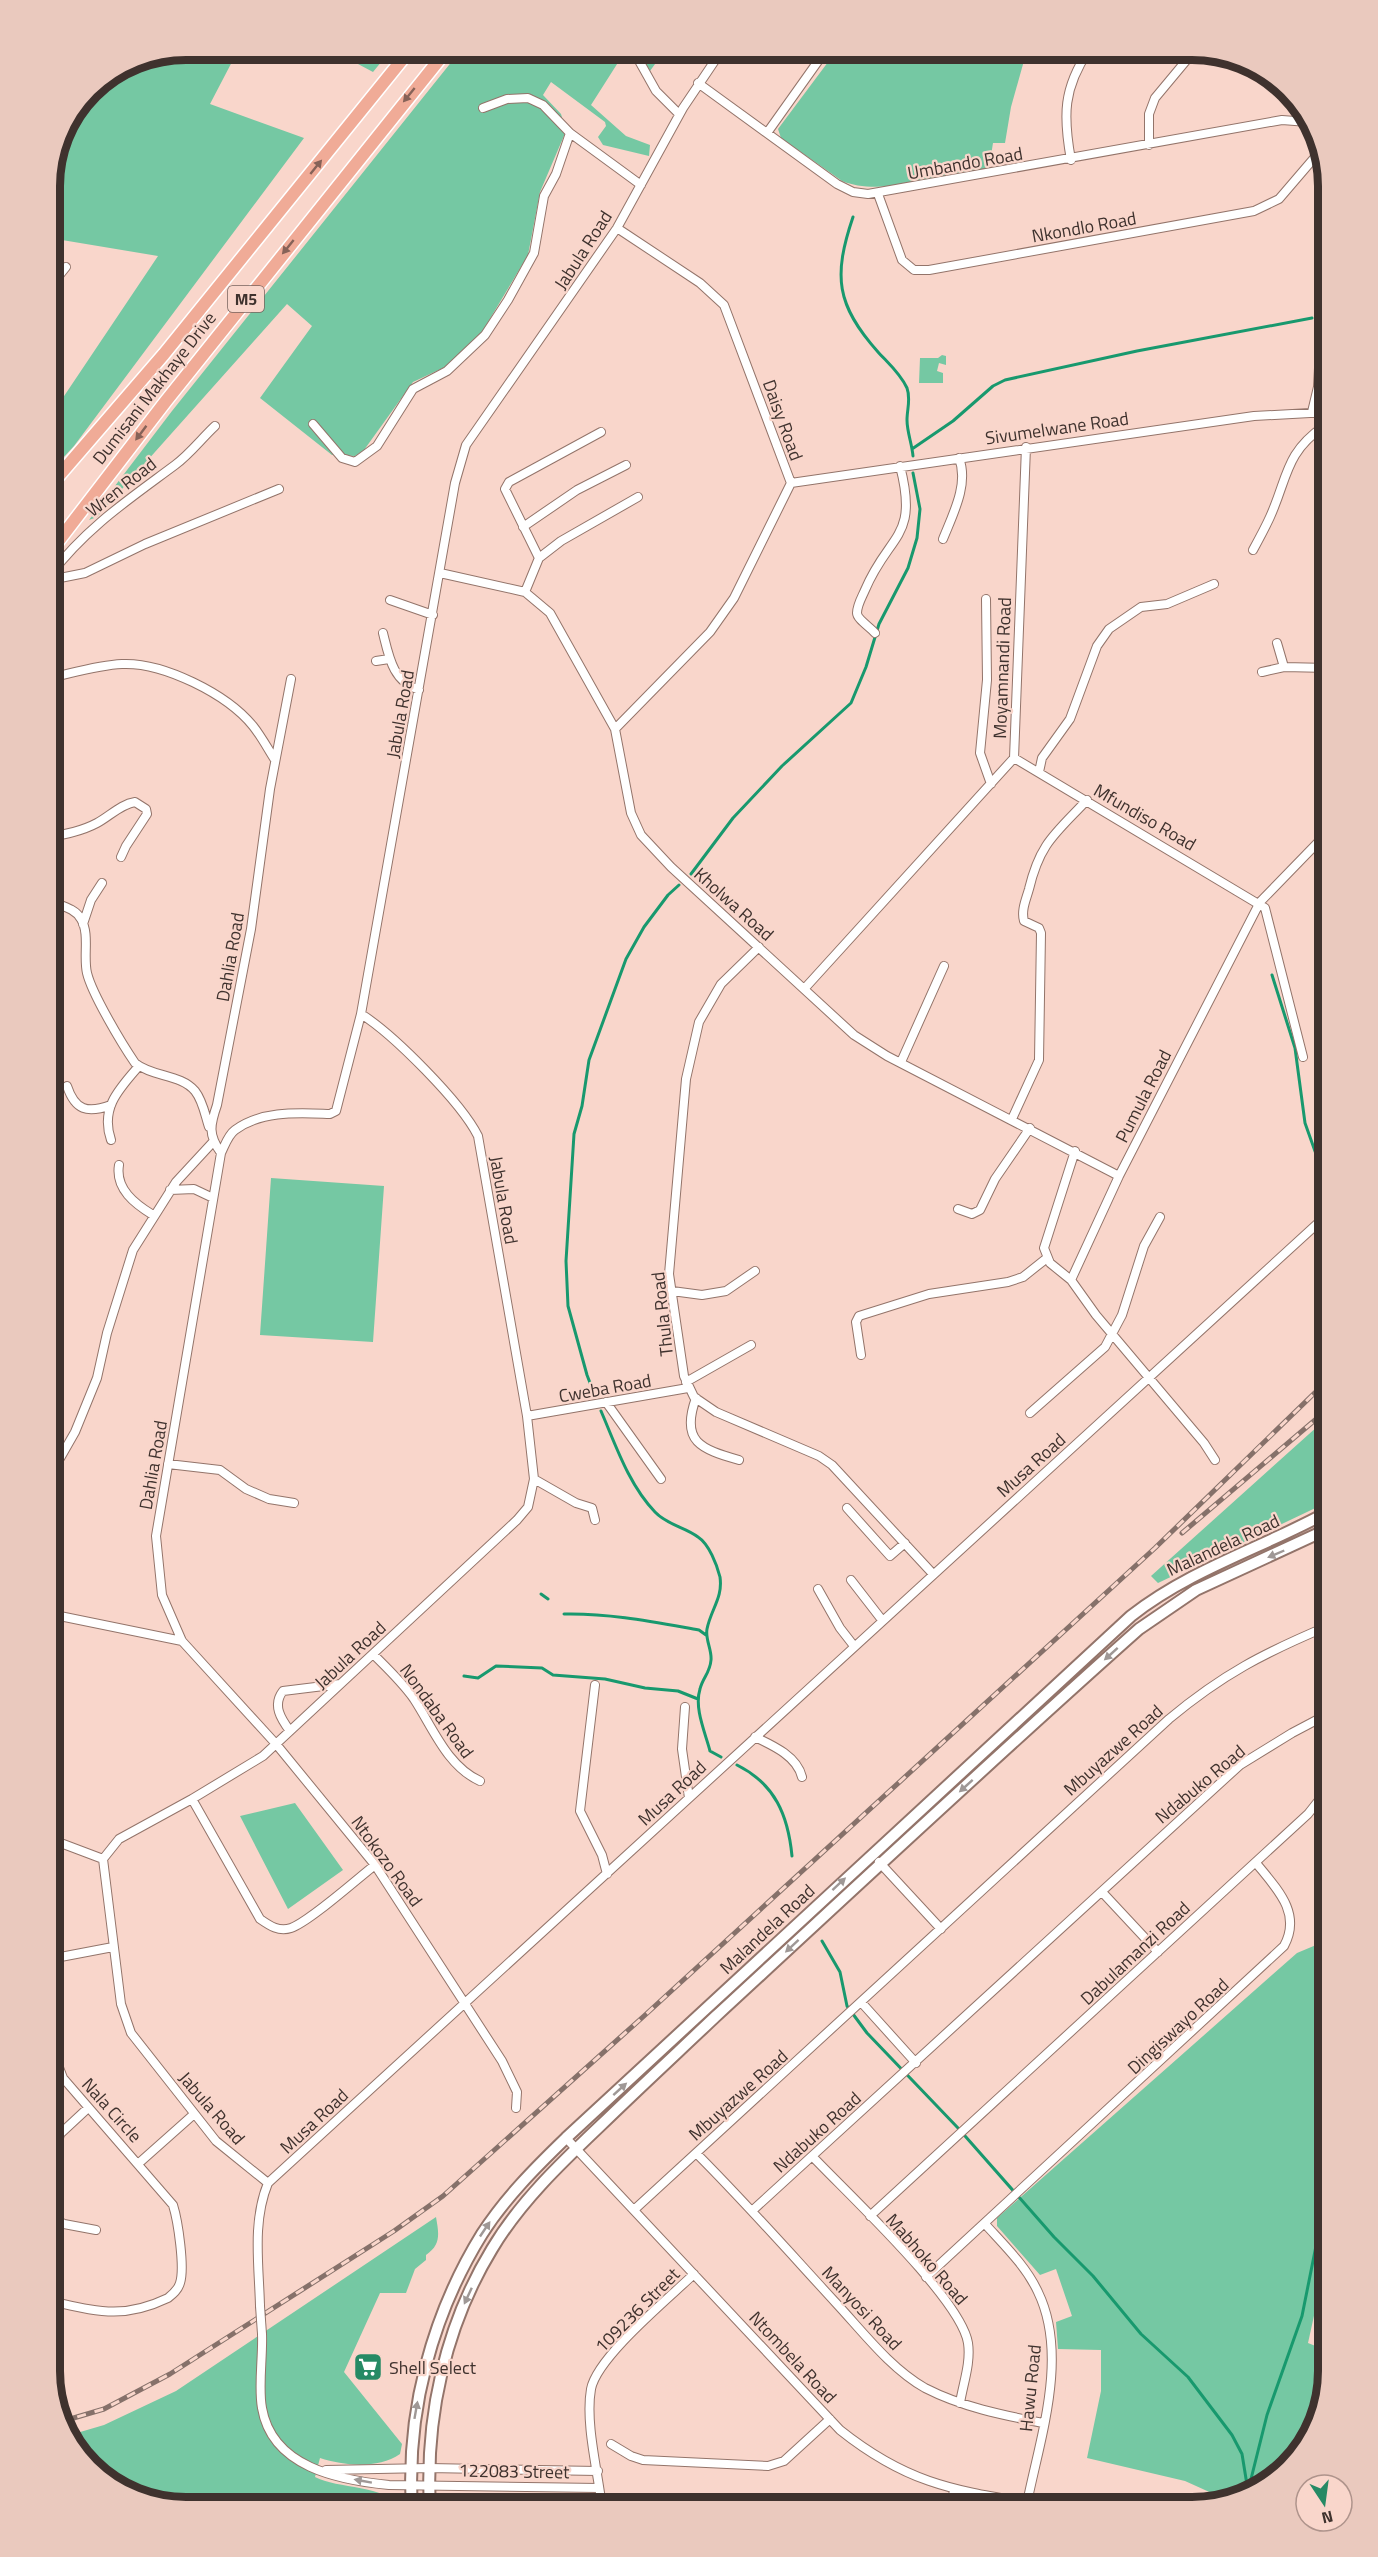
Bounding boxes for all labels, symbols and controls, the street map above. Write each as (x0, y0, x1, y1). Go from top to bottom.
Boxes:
one-way arrow (403, 87, 416, 103)
street label: Umbando Road (905, 140, 1025, 186)
one-way arrow (309, 159, 322, 175)
street label: Jabula Road (547, 205, 619, 295)
street label: Nkondlo Road (1030, 205, 1138, 249)
one-way arrow (281, 239, 294, 255)
road number: M5 (228, 286, 264, 312)
street label: Dumisani Makhaye Drive (86, 306, 222, 470)
street label: Daisy Road (756, 376, 810, 464)
street label: Sivumelwane Road (984, 405, 1130, 451)
one-way arrow (135, 425, 147, 441)
street label: Wren Road (80, 451, 162, 523)
street label: Moyamnandi Road (986, 597, 1018, 739)
street label: Jabula Road (379, 668, 421, 760)
street label: Mfundiso Road (1089, 777, 1201, 857)
street label: Kholwa Road (688, 861, 780, 947)
street label: Dahlia Road (209, 910, 251, 1004)
street label: Pumula Road (1108, 1045, 1178, 1147)
street label: Jabula Road (483, 1154, 525, 1246)
street label: Thula Road (644, 1270, 680, 1358)
street label: Cweba Road (557, 1367, 653, 1409)
street label: Dahlia Road (132, 1418, 174, 1512)
street label: Musa Road (990, 1427, 1072, 1503)
street label: Malandela Road (1162, 1507, 1284, 1583)
one-way arrow (1266, 1549, 1284, 1559)
street label: Jabula Road (308, 1615, 392, 1695)
one-way arrow (1103, 1647, 1118, 1661)
street label: Nondaba Road (393, 1658, 481, 1764)
street label: Mbuyazwe Road (1057, 1698, 1169, 1802)
street label: Ndabuko Road (1149, 1738, 1251, 1830)
street label: Musa Road (632, 1754, 712, 1832)
one-way arrow (959, 1779, 974, 1793)
street label: Ntokozo Road (345, 1810, 429, 1912)
street label: Malandela Road (713, 1878, 821, 1980)
one-way arrow (832, 1878, 846, 1892)
street label: Dabulamanzi Road (1074, 1895, 1196, 2011)
one-way arrow (785, 1939, 800, 1952)
street label: Dingiswayo Road (1121, 1972, 1235, 2080)
street label: Mbuyazwe Road (682, 2043, 794, 2147)
street label: Jabula Road (172, 2065, 252, 2151)
street label: Nala Circle (75, 2072, 149, 2148)
street label: Musa Road (274, 2082, 354, 2160)
one-way arrow (612, 2082, 627, 2096)
street label: Ndabuko Road (767, 2085, 867, 2179)
street label: Mabhoko Road (880, 2207, 974, 2311)
one-way arrow (480, 2221, 491, 2238)
street label: Manyosi Road (816, 2260, 908, 2356)
street label: 109236 Street (588, 2261, 686, 2359)
one-way arrow (463, 2288, 472, 2305)
street label: Ntombela Road (743, 2305, 843, 2409)
street label: Hawu Road (1012, 2343, 1048, 2433)
supermarket icon: Shell Select (352, 2351, 384, 2383)
place label: Shell Select (389, 2354, 477, 2381)
one-way arrow (412, 2401, 421, 2420)
street label: 122083 Street (458, 2457, 570, 2485)
north arrow (1294, 2473, 1354, 2533)
one-way arrow (353, 2476, 372, 2485)
text: N (1319, 2505, 1335, 2531)

